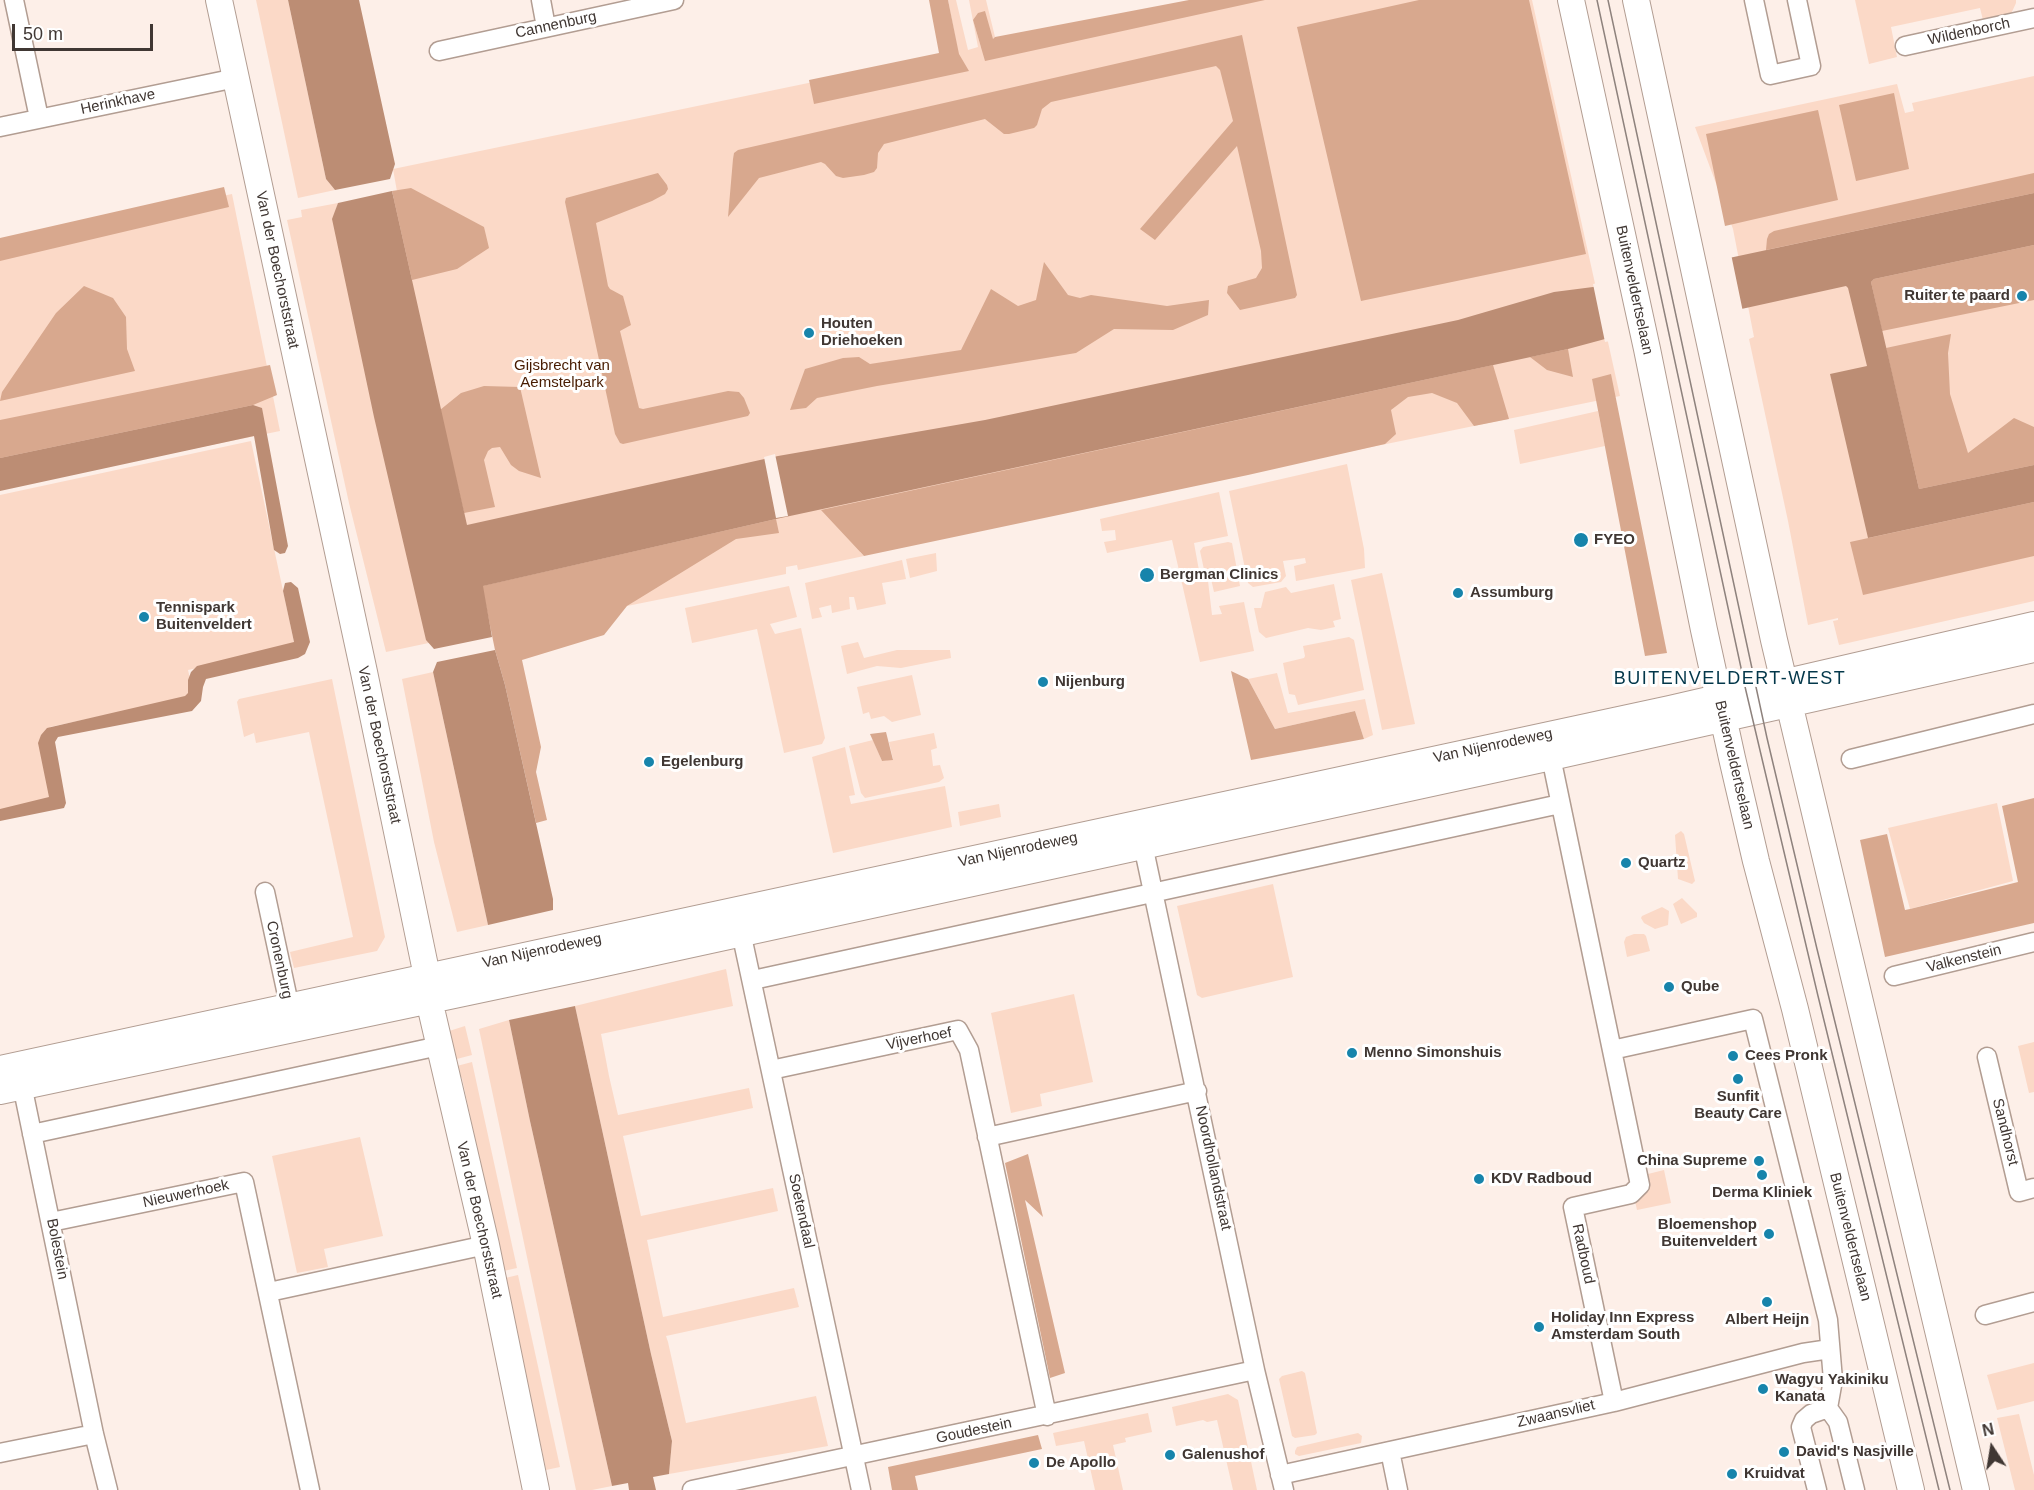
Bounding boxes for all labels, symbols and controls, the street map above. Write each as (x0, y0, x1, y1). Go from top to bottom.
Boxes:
street label: Cannenburg (514, 8, 598, 42)
scale bar (15, 12, 156, 50)
street label: Wildenborch (1926, 15, 2012, 49)
text: 50 m (23, 24, 63, 44)
street label: Herinkhave (79, 85, 157, 119)
street label: Van der Boechorststraat (251, 190, 303, 350)
street label: Buitenveldertselaan (1611, 224, 1657, 356)
place label: Ruiter te paard (1904, 287, 2010, 305)
marker: Ruiter te paard (2015, 289, 2029, 303)
place label: Houten Driehoeken (821, 315, 903, 350)
marker: Houten Driehoeken (802, 326, 816, 340)
park label: Gijsbrecht van Aemstelpark (514, 357, 610, 392)
marker: FYEO (1572, 531, 1590, 549)
place label: FYEO (1594, 531, 1635, 549)
marker: Bergman Clinics (1138, 566, 1156, 584)
place label: Bergman Clinics (1160, 566, 1278, 584)
place label: Assumburg (1470, 584, 1553, 602)
marker: Assumburg (1451, 586, 1465, 600)
place label: Tennispark Buitenveldert (156, 599, 252, 634)
marker: Tennispark Buitenveldert (137, 610, 151, 624)
street label: Van der Boechorststraat (353, 665, 405, 825)
district label: BUITENVELDERT-WEST (1614, 668, 1846, 690)
place label: Nijenburg (1055, 673, 1125, 691)
marker: Nijenburg (1036, 675, 1050, 689)
street label: Buitenveldertselaan (1710, 699, 1758, 831)
street label: Van Nijenrodeweg (1432, 725, 1554, 767)
place label: Egelenburg (661, 753, 744, 771)
marker: Egelenburg (642, 755, 656, 769)
street label: Van Nijenrodeweg (957, 829, 1079, 871)
place label: Quartz (1638, 854, 1686, 872)
marker: Quartz (1619, 856, 1633, 870)
street label: Cronenburg (262, 919, 296, 1001)
street label: Van Nijenrodeweg (481, 930, 603, 972)
street label: Valkenstein (1925, 941, 2003, 977)
place label: Qube (1681, 978, 1719, 996)
marker: Qube (1662, 980, 1676, 994)
street label: Vijverhoef (885, 1024, 953, 1054)
place label: Menno Simonshuis (1364, 1044, 1502, 1062)
marker: Menno Simonshuis (1345, 1046, 1359, 1060)
place label: Cees Pronk (1745, 1047, 1828, 1065)
marker: Cees Pronk (1726, 1049, 1740, 1063)
marker: Sunfit Beauty Care (1731, 1072, 1745, 1086)
place label: Sunfit Beauty Care (1694, 1088, 1782, 1123)
street label: Sandhorst (1988, 1097, 2022, 1167)
street label: Noordhollandstraat (1191, 1104, 1235, 1232)
street label: Van der Boechorststraat (452, 1140, 506, 1300)
place label: China Supreme (1637, 1152, 1747, 1170)
marker: China Supreme (1752, 1154, 1766, 1168)
marker: Derma Kliniek (1755, 1168, 1769, 1182)
place label: KDV Radboud (1491, 1170, 1592, 1188)
street label: Buitenveldertselaan (1825, 1171, 1875, 1303)
street label: Soetendaal (784, 1172, 818, 1250)
marker: KDV Radboud (1472, 1172, 1486, 1186)
street label: Nieuwerhoek (141, 1176, 231, 1212)
place label: Derma Kliniek (1712, 1184, 1812, 1202)
place label: Bloemenshop Buitenveldert (1658, 1216, 1757, 1251)
street label: Bolestein (42, 1217, 72, 1281)
street label: Radboud (1568, 1222, 1598, 1286)
marker: Bloemenshop Buitenveldert (1762, 1227, 1776, 1241)
marker: Albert Heijn (1760, 1295, 1774, 1309)
place label: Holiday Inn Express Amsterdam South (1551, 1309, 1694, 1344)
place label: Albert Heijn (1725, 1311, 1809, 1329)
marker: Holiday Inn Express Amsterdam South (1532, 1320, 1546, 1334)
place label: Wagyu Yakiniku Kanata (1775, 1371, 1889, 1406)
marker: Wagyu Yakiniku Kanata (1756, 1382, 1770, 1396)
street label: Zwaansvliet (1515, 1396, 1597, 1432)
street label: Goudestein (935, 1414, 1013, 1448)
north arrow (1962, 1418, 2022, 1478)
text: N (1981, 1420, 1996, 1439)
place label: David's Nasjville (1796, 1443, 1914, 1461)
marker: David's Nasjville (1777, 1445, 1791, 1459)
place label: Galenushof (1182, 1446, 1265, 1464)
marker: Galenushof (1163, 1448, 1177, 1462)
place label: De Apollo (1046, 1454, 1116, 1472)
marker: De Apollo (1027, 1456, 1041, 1470)
place label: Kruidvat (1744, 1465, 1805, 1483)
marker: Kruidvat (1725, 1467, 1739, 1481)

